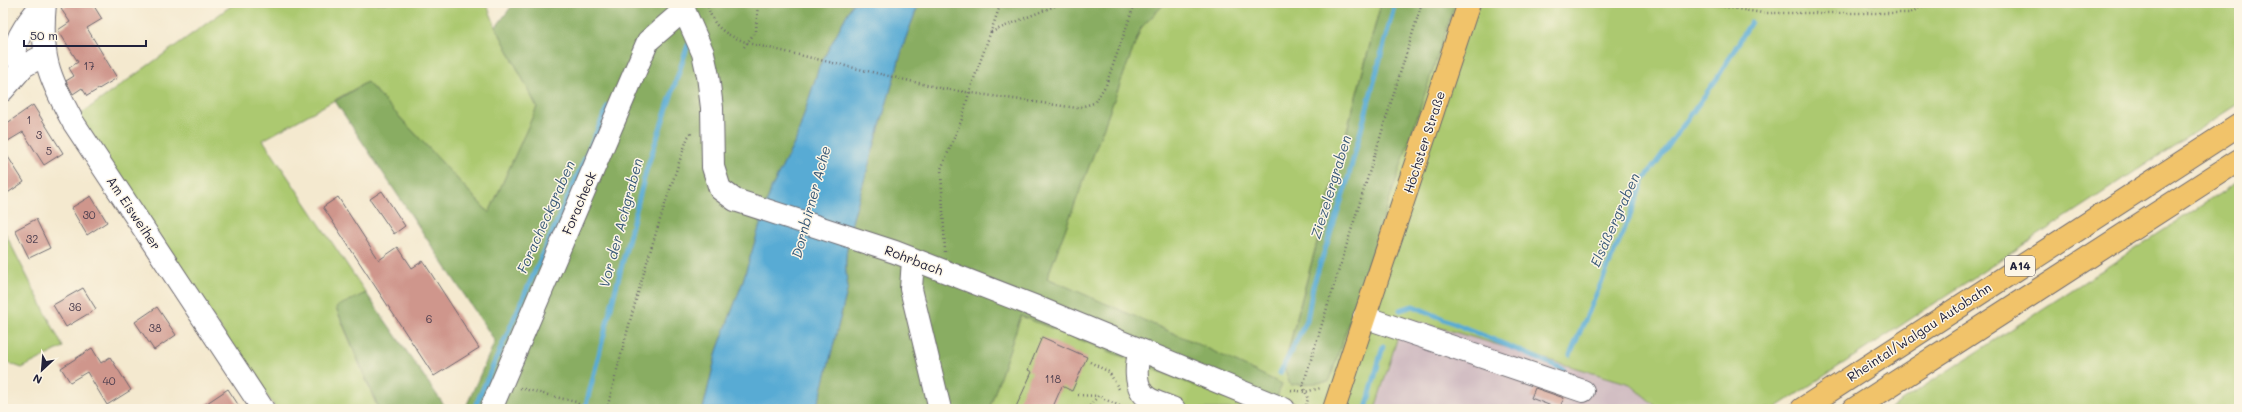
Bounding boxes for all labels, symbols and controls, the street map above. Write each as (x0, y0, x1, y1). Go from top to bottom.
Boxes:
scale bar (24, 22, 146, 48)
text: 50 m (30, 27, 58, 43)
house number: 17 (83, 58, 95, 73)
street label: Höchster Straße (1399, 88, 1448, 195)
house number: 1 (27, 112, 31, 127)
house number: 3 (36, 127, 43, 142)
water label: Ziezelergraben (1306, 133, 1355, 241)
house number: 5 (46, 143, 52, 158)
water label: Dornbirner Ache (786, 144, 835, 260)
water label: Vor der Achgraben (594, 156, 647, 290)
water label: Foracheckgraben (512, 157, 579, 276)
street label: Foracheck (558, 168, 600, 237)
water label: Elsäßergraben (1585, 170, 1644, 270)
street label: Am Eisweiher (104, 173, 165, 253)
house number: 30 (82, 207, 96, 222)
house number: 32 (26, 231, 38, 246)
street label: Rohrbach (883, 241, 946, 278)
road number: A14 (2005, 256, 2035, 276)
street label: Rheintal/Walgau Autobahn (1843, 278, 1994, 385)
house number: 36 (68, 299, 82, 314)
house number: 6 (426, 311, 432, 326)
house number: 38 (148, 320, 162, 335)
north arrow (22, 350, 62, 390)
text: N (30, 371, 44, 388)
house number: 118 (1045, 371, 1062, 386)
house number: 40 (102, 373, 116, 388)

